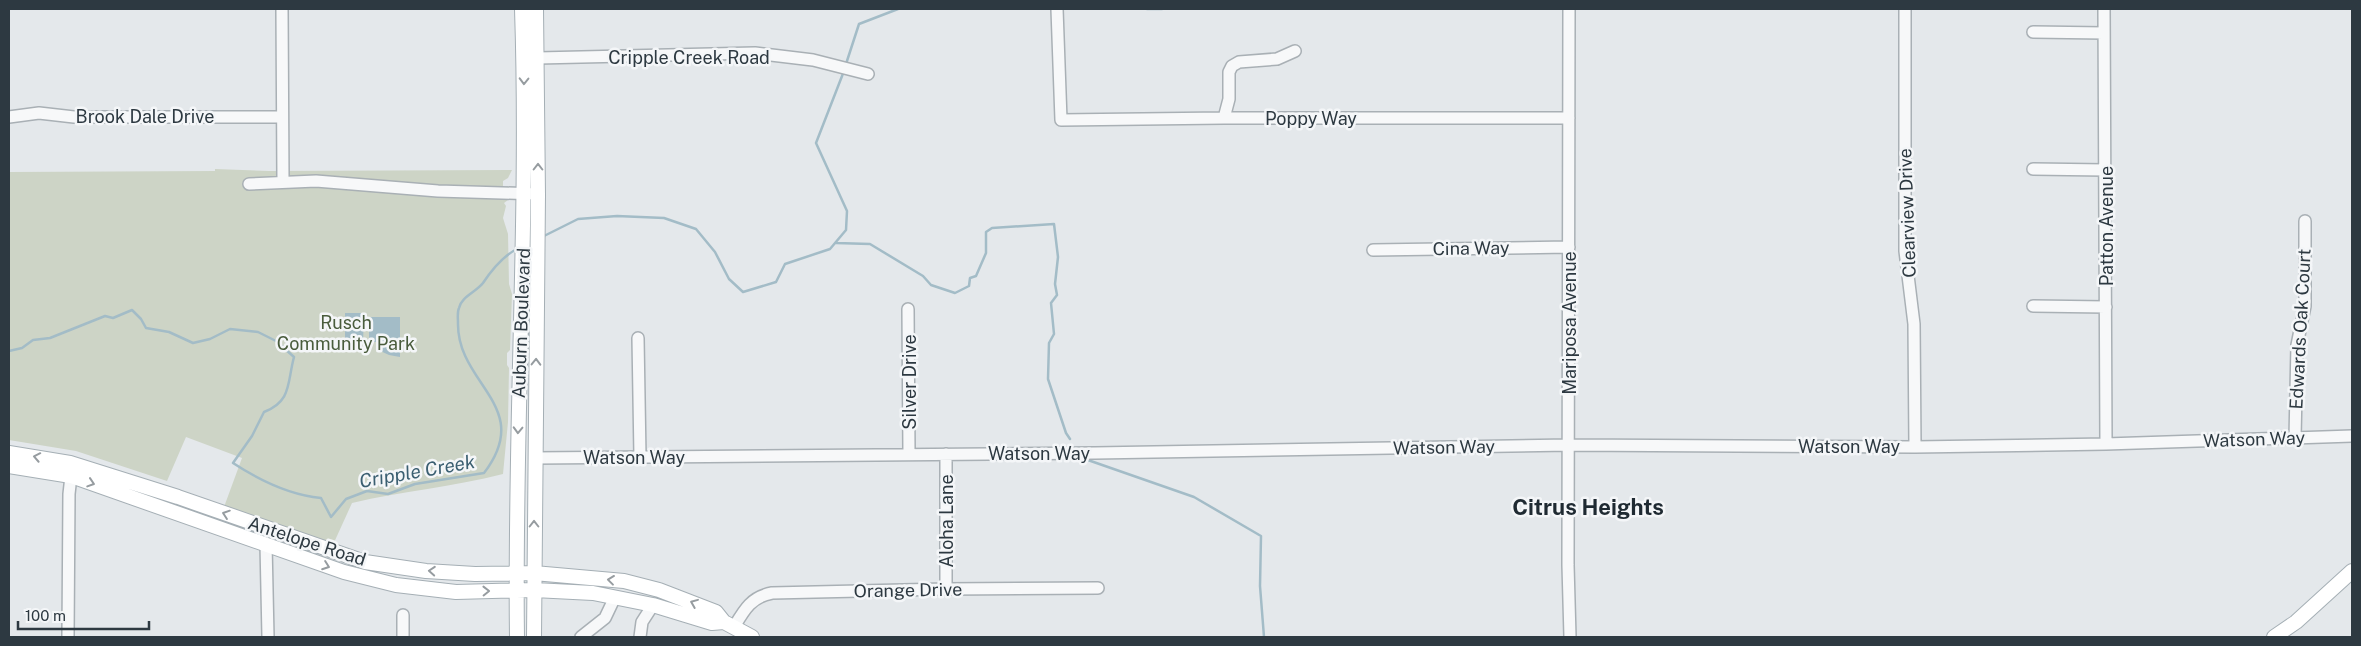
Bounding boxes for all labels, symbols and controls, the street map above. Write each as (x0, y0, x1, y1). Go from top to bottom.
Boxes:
street label: Cripple Creek Road (608, 47, 770, 68)
one-way arrow (518, 77, 529, 85)
street label: Brook Dale Drive (76, 106, 214, 127)
street label: Poppy Way (1265, 108, 1357, 129)
street label: Clearview Drive (1894, 148, 1920, 278)
one-way arrow (533, 163, 543, 170)
street label: Patton Avenue (2096, 166, 2117, 286)
street label: Cina Way (1432, 237, 1510, 259)
street label: Auburn Boulevard (508, 247, 534, 399)
street label: Edwards Oak Court (2285, 248, 2315, 410)
street label: Mariposa Avenue (1559, 251, 1580, 395)
park label: Rusch Community Park (277, 312, 415, 354)
street label: Silver Drive (899, 334, 920, 430)
one-way arrow (531, 358, 541, 366)
one-way arrow (512, 426, 523, 434)
street label: Watson Way (2203, 427, 2306, 451)
street label: Watson Way (1393, 436, 1496, 458)
street label: Watson Way (1798, 436, 1900, 457)
street label: Watson Way (988, 443, 1090, 464)
street label: Watson Way (583, 447, 685, 468)
water label: Cripple Creek (357, 450, 477, 492)
one-way arrow (33, 452, 41, 462)
street label: Aloha Lane (936, 474, 957, 568)
one-way arrow (86, 477, 94, 487)
district label: Citrus Heights (1512, 494, 1664, 520)
one-way arrow (222, 510, 230, 520)
street label: Antelope Road (245, 512, 369, 570)
one-way arrow (529, 520, 539, 528)
one-way arrow (322, 560, 330, 570)
one-way arrow (428, 566, 436, 577)
one-way arrow (607, 575, 615, 586)
street label: Orange Drive (854, 579, 962, 601)
one-way arrow (482, 586, 490, 596)
scale bar (18, 598, 149, 630)
one-way arrow (690, 599, 698, 609)
text: 100 m (25, 607, 66, 624)

